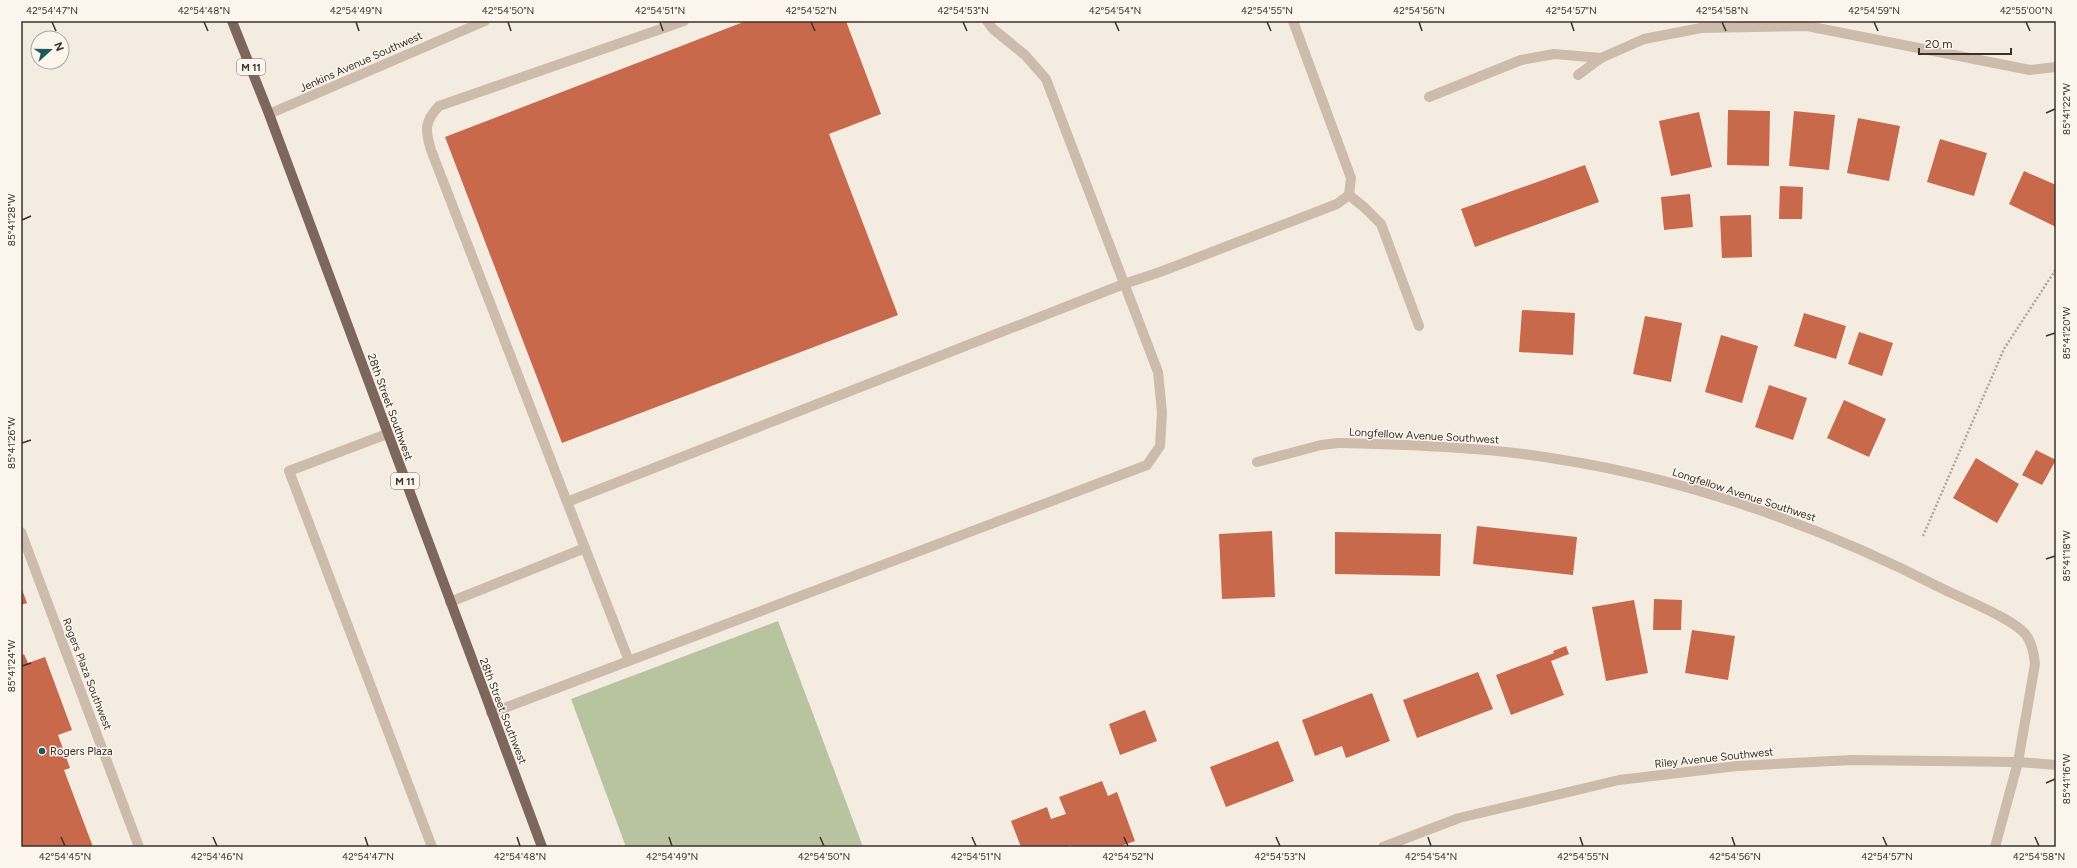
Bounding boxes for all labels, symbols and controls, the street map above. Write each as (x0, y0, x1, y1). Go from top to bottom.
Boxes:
text: 42°54'47"N (26, 4, 78, 17)
text: 42°54'48"N (178, 4, 230, 17)
text: 42°54'49"N (330, 4, 382, 17)
text: 42°54'50"N (482, 4, 534, 17)
text: 42°54'51"N (635, 4, 685, 17)
text: 42°54'52"N (785, 4, 837, 17)
text: 42°54'53"N (937, 4, 989, 17)
text: 42°54'54"N (1089, 4, 1141, 17)
text: 42°54'55"N (1241, 4, 1293, 17)
text: 42°54'56"N (1393, 4, 1445, 17)
text: 42°54'57"N (1545, 4, 1597, 17)
text: 42°54'58"N (1696, 4, 1748, 17)
text: 42°54'59"N (1848, 4, 1900, 17)
text: 42°55'00"N (2000, 4, 2052, 17)
street label: Jenkins Avenue Southwest (298, 29, 424, 95)
north arrow (30, 30, 70, 70)
scale bar (1919, 30, 2011, 56)
text: 20 m (1925, 37, 1953, 51)
text: N (51, 40, 66, 53)
road number: M 11 (237, 59, 265, 75)
text: 85°41'22"W (2060, 83, 2073, 135)
text: 85°41'28"W (5, 193, 18, 246)
text: 85°41'20"W (2060, 306, 2073, 359)
street label: 28th Street Southwest (365, 352, 415, 462)
text: 85°41'26"W (5, 417, 18, 469)
street label: Longfellow Avenue Southwest (1349, 426, 1499, 446)
street label: Longfellow Avenue Southwest (1671, 466, 1817, 524)
road number: M 11 (391, 473, 419, 489)
text: 85°41'18"W (2060, 530, 2073, 582)
street label: Rogers Plaza Southwest (60, 616, 114, 732)
text: 85°41'24"W (5, 639, 18, 692)
street label: 28th Street Southwest (477, 656, 529, 766)
place label: Rogers Plaza (50, 745, 113, 758)
street label: Riley Avenue Southwest (1654, 745, 1774, 771)
marker: Rogers Plaza (37, 746, 47, 756)
text: 85°41'16"W (2060, 753, 2073, 804)
text: 42°54'45"N (39, 850, 91, 863)
text: 42°54'46"N (191, 850, 243, 863)
text: 42°54'47"N (342, 850, 394, 863)
text: 42°54'48"N (494, 850, 546, 863)
text: 42°54'49"N (646, 850, 698, 863)
text: 42°54'50"N (798, 850, 850, 863)
text: 42°54'51"N (951, 850, 1001, 863)
text: 42°54'52"N (1102, 850, 1154, 863)
text: 42°54'53"N (1254, 850, 1306, 863)
text: 42°54'54"N (1405, 850, 1457, 863)
text: 42°54'55"N (1557, 850, 1609, 863)
text: 42°54'56"N (1709, 850, 1761, 863)
text: 42°54'57"N (1861, 850, 1913, 863)
text: 42°54'58"N (2013, 850, 2065, 863)

